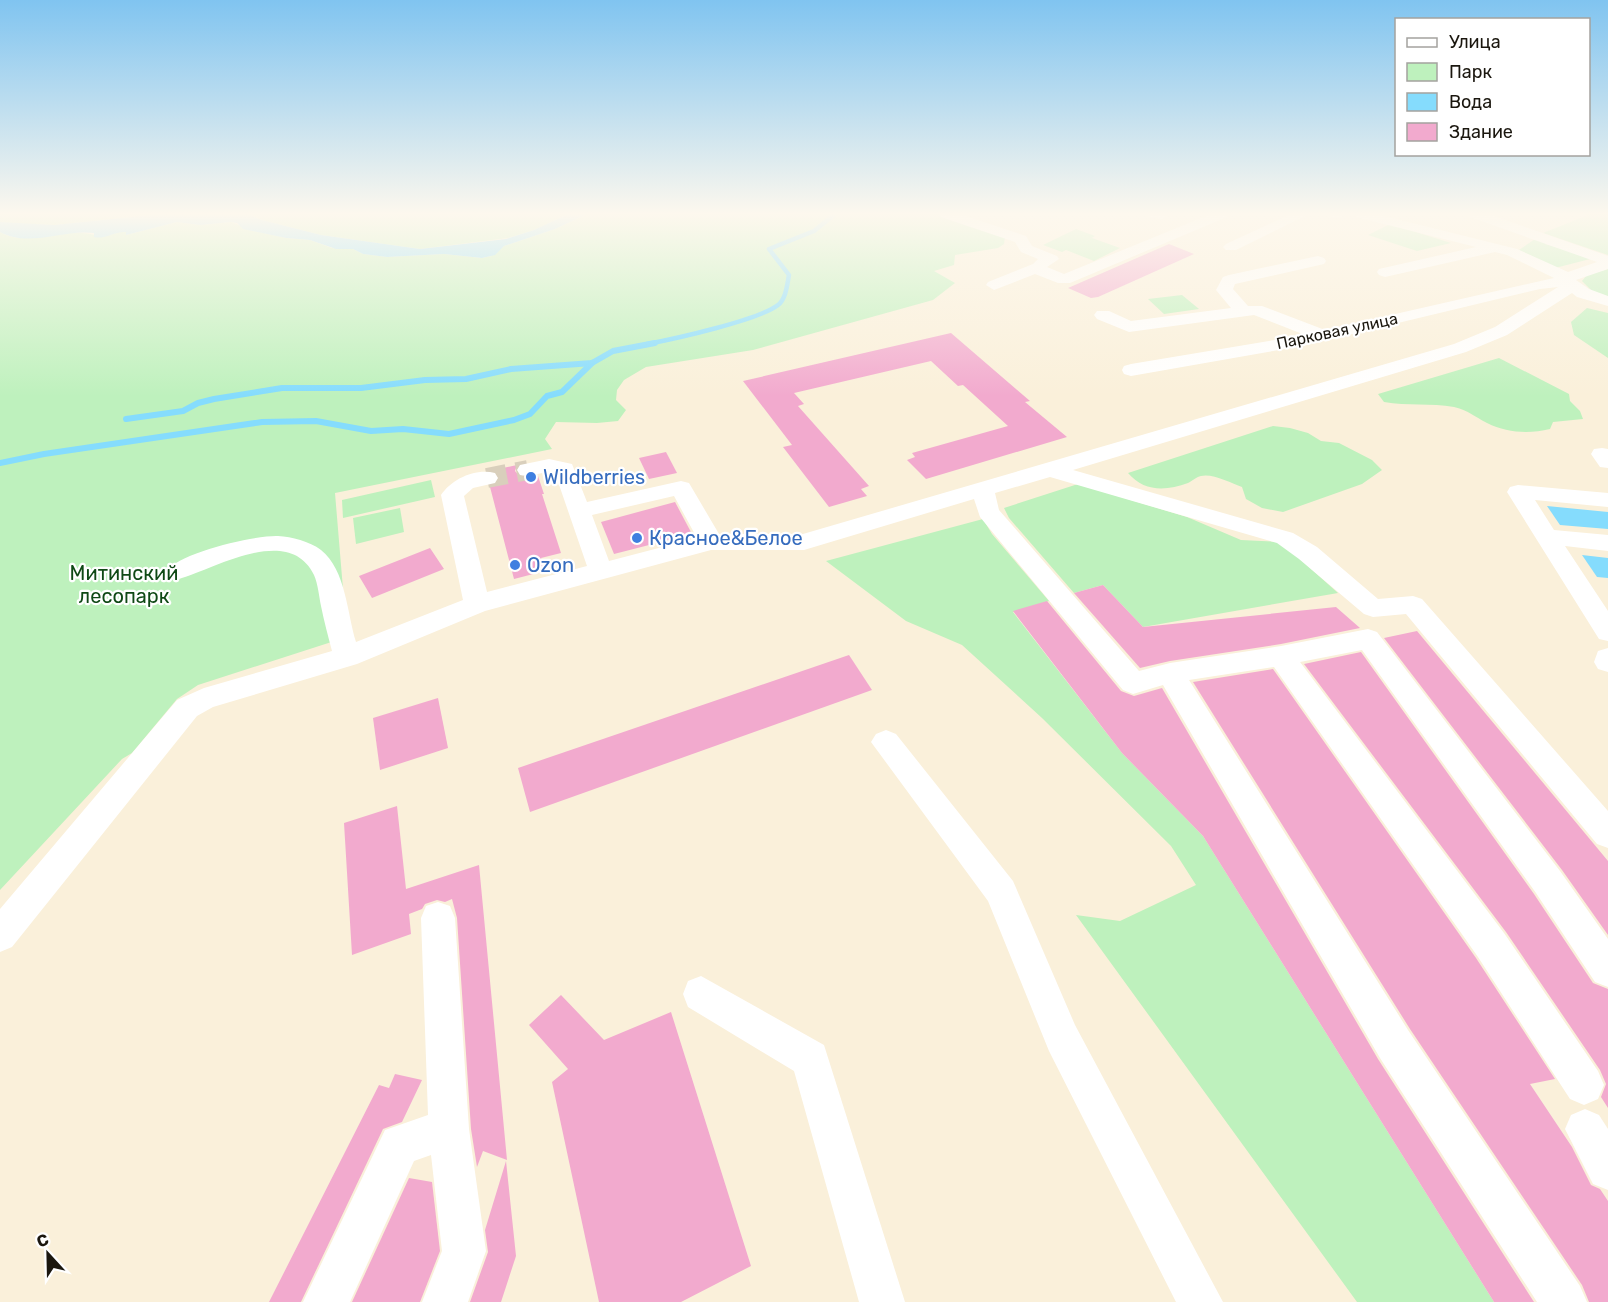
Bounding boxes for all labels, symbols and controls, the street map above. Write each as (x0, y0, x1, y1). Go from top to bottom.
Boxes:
legend (1395, 18, 1590, 156)
text: Улица (1449, 31, 1501, 53)
text: Парк (1449, 61, 1493, 83)
text: Вода (1449, 91, 1492, 113)
text: Здание (1449, 121, 1513, 143)
street label: Парковая улица (1275, 309, 1399, 353)
place label: Wildberries (543, 465, 645, 489)
marker: Wildberries (524, 470, 538, 484)
place label: Красное&Белое (649, 526, 803, 550)
marker: Красное&Белое (630, 531, 644, 545)
place label: Ozon (527, 553, 574, 577)
marker: Ozon (508, 558, 522, 572)
park label: Митинский лесопарк (70, 561, 178, 608)
north arrow (18, 1224, 78, 1284)
text: С (34, 1230, 51, 1251)

